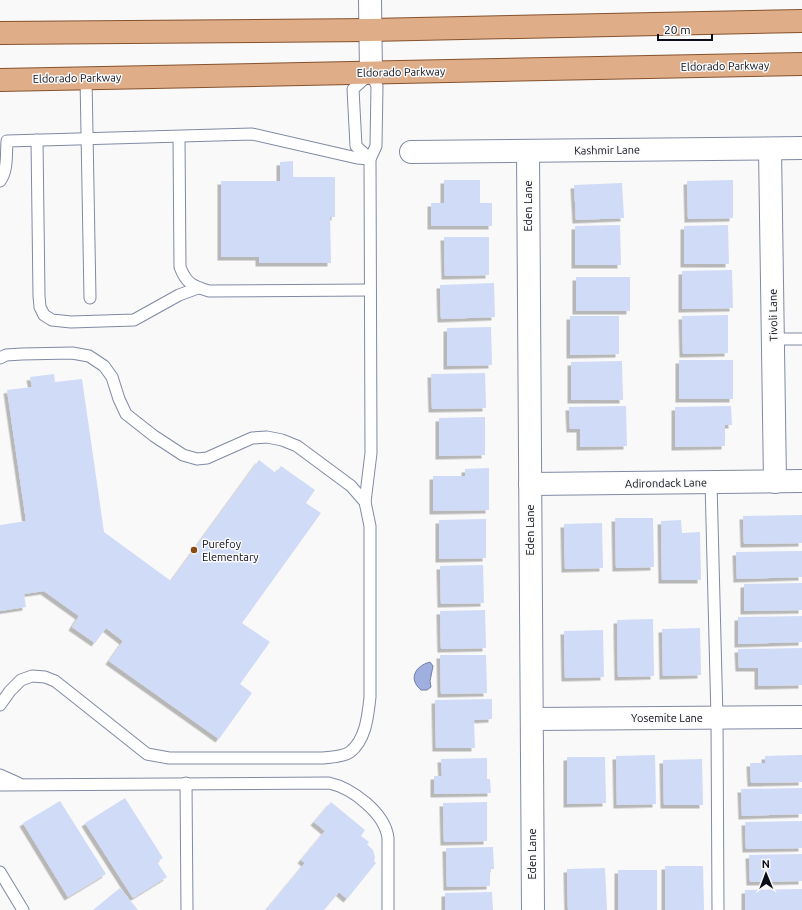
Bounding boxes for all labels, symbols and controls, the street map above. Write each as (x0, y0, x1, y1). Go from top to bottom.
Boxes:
scale bar (658, 16, 712, 42)
text: 20 m (664, 23, 691, 36)
street label: Eldorado Parkway (681, 59, 770, 73)
street label: Eldorado Parkway (357, 65, 446, 79)
street label: Eldorado Parkway (33, 71, 122, 85)
street label: Kashmir Lane (574, 143, 640, 157)
street label: Eden Lane (522, 181, 534, 232)
street label: Tivoli Lane (767, 289, 779, 341)
street label: Adirondack Lane (625, 476, 707, 490)
street label: Eden Lane (524, 505, 536, 556)
place label: Purefoy Elementary (202, 538, 259, 563)
marker: Purefoy Elementary (189, 545, 199, 555)
street label: Yosemite Lane (631, 712, 703, 724)
street label: Eden Lane (526, 829, 538, 880)
north arrow (746, 854, 786, 894)
text: N (762, 858, 770, 870)

